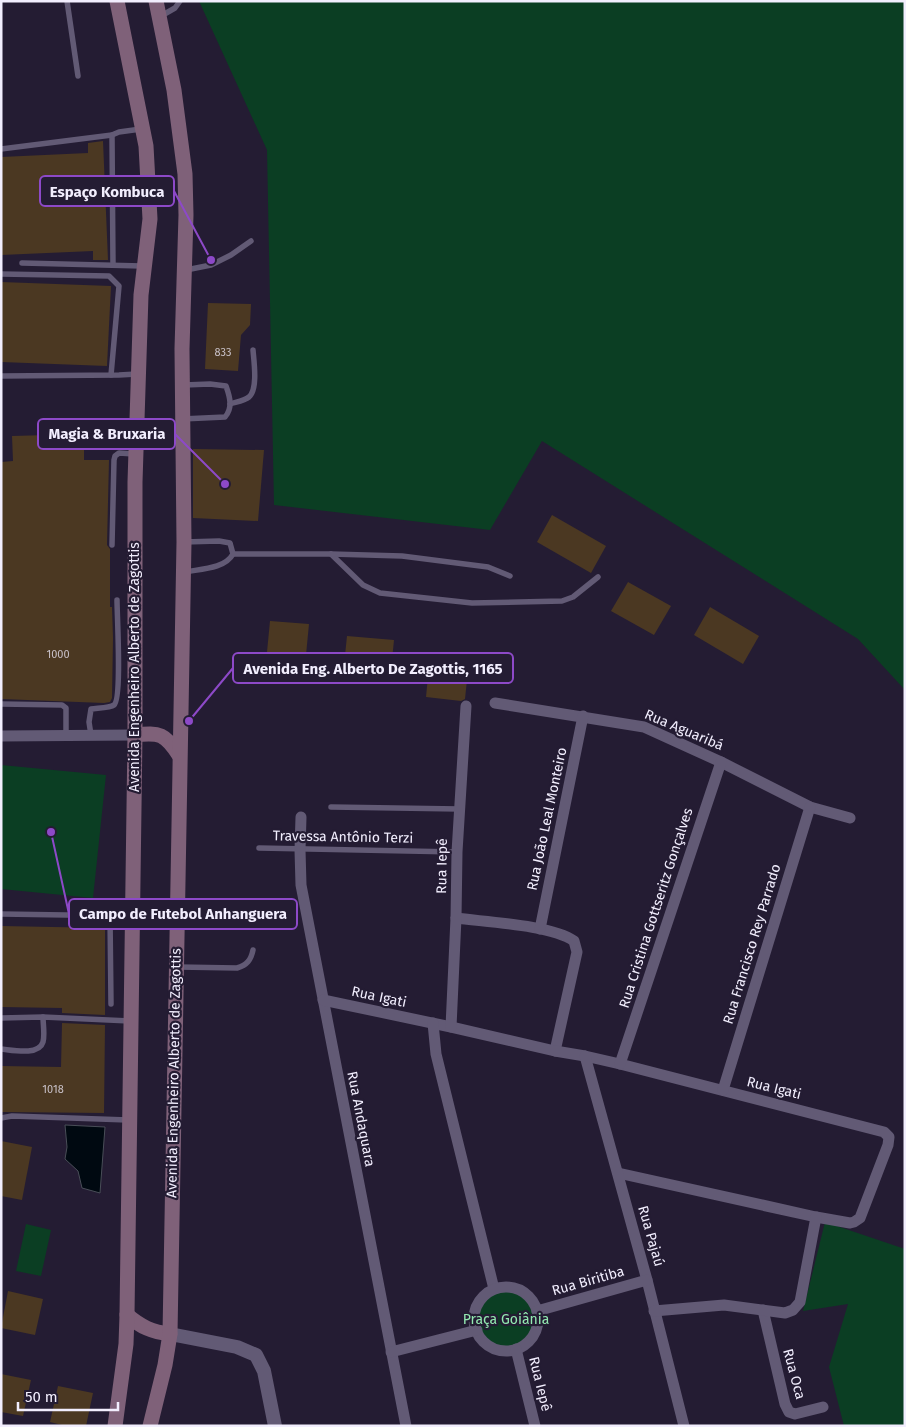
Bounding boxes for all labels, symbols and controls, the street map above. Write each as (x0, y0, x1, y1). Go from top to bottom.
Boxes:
callout: Espaço Kombuca (40, 176, 174, 206)
text: Espaço Kombuca (50, 183, 164, 202)
house number: 833 (214, 346, 232, 359)
callout: Magia & Bruxaria (38, 419, 175, 449)
text: Magia & Bruxaria (48, 425, 166, 443)
street label: Avenida Engenheiro Alberto de Zagottis (126, 542, 143, 792)
house number: 1000 (46, 648, 70, 661)
callout: Avenida Eng. Alberto De Zagottis, 1165 (233, 653, 513, 683)
text: Avenida Eng. Alberto De Zagottis, 1165 (242, 660, 503, 678)
street label: Rua Aguaribá (642, 706, 726, 754)
street label: Rua João Leal Monteiro (524, 746, 570, 892)
street label: Rua Cristina Gottseritz Gonçalves (616, 805, 697, 1010)
street label: Travessa Antônio Terzi (273, 827, 413, 847)
street label: Rua Iepê (433, 838, 451, 894)
street label: Rua Francisco Rey Parrado (720, 862, 784, 1026)
callout: Campo de Futebol Anhanguera (69, 899, 297, 929)
text: Campo de Futebol Anhanguera (79, 905, 287, 923)
street label: Avenida Engenheiro Alberto de Zagottis (163, 948, 185, 1198)
street label: Rua Igati (350, 983, 408, 1011)
street label: Rua Andaquara (343, 1070, 379, 1168)
street label: Rua Igati (745, 1073, 803, 1103)
house number: 1018 (42, 1083, 64, 1096)
street label: Rua Pajaú (634, 1204, 668, 1268)
street label: Rua Biritiba (550, 1263, 626, 1299)
park label: Praça Goiânia (463, 1311, 549, 1328)
street label: Rua Oca (779, 1347, 809, 1401)
street label: Rua Iepê (525, 1355, 555, 1413)
scale bar (18, 1380, 118, 1412)
text: 50 m (25, 1388, 58, 1406)

